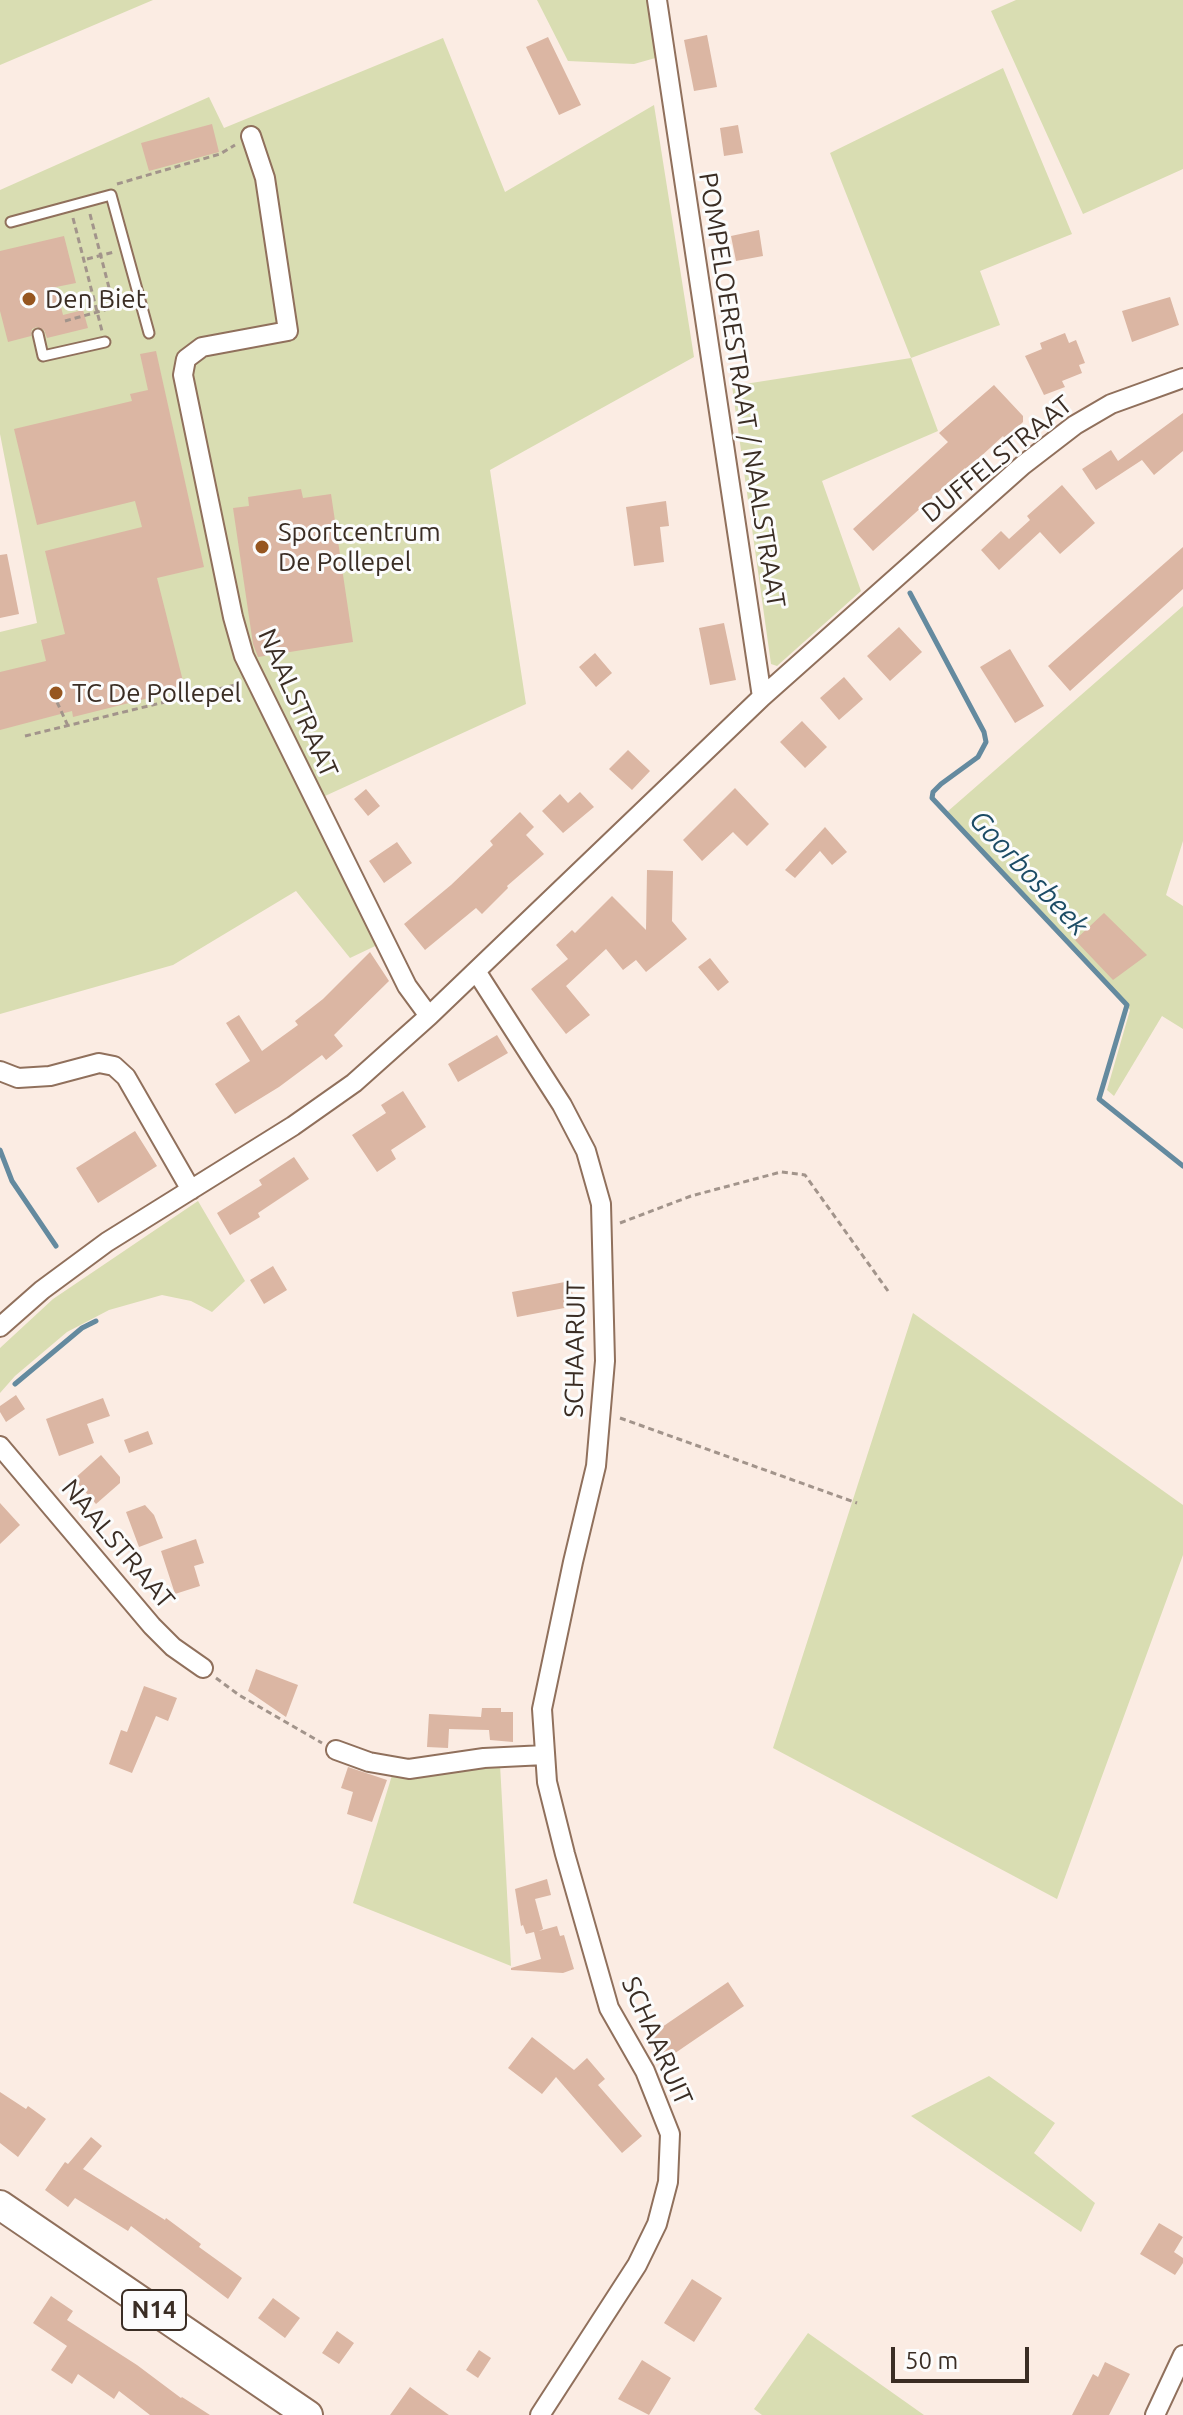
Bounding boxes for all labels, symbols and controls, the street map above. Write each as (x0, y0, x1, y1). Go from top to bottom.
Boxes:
street label: POMPELOERESTRAAT / NAALSTRAAT (692, 170, 792, 610)
place label: Den Biet (45, 283, 146, 315)
marker: Den Biet (20, 290, 38, 308)
street label: DUFFELSTRAAT (916, 389, 1078, 529)
place label: Sportcentrum De Pollepel (278, 516, 441, 578)
marker: Sportcentrum De Pollepel (253, 538, 271, 556)
street label: NAALSTRAAT (251, 624, 345, 782)
place label: TC De Pollepel (72, 677, 241, 709)
marker: TC De Pollepel (47, 684, 65, 702)
water label: Goorbosbeek (962, 803, 1096, 943)
street label: SCHAARUIT (558, 1280, 592, 1418)
street label: NAALSTRAAT (55, 1473, 181, 1615)
street label: SCHAARUIT (615, 1972, 699, 2110)
road number: N14 (122, 2290, 186, 2330)
scale bar (895, 2331, 1033, 2381)
text: 50 m (905, 2347, 958, 2374)

